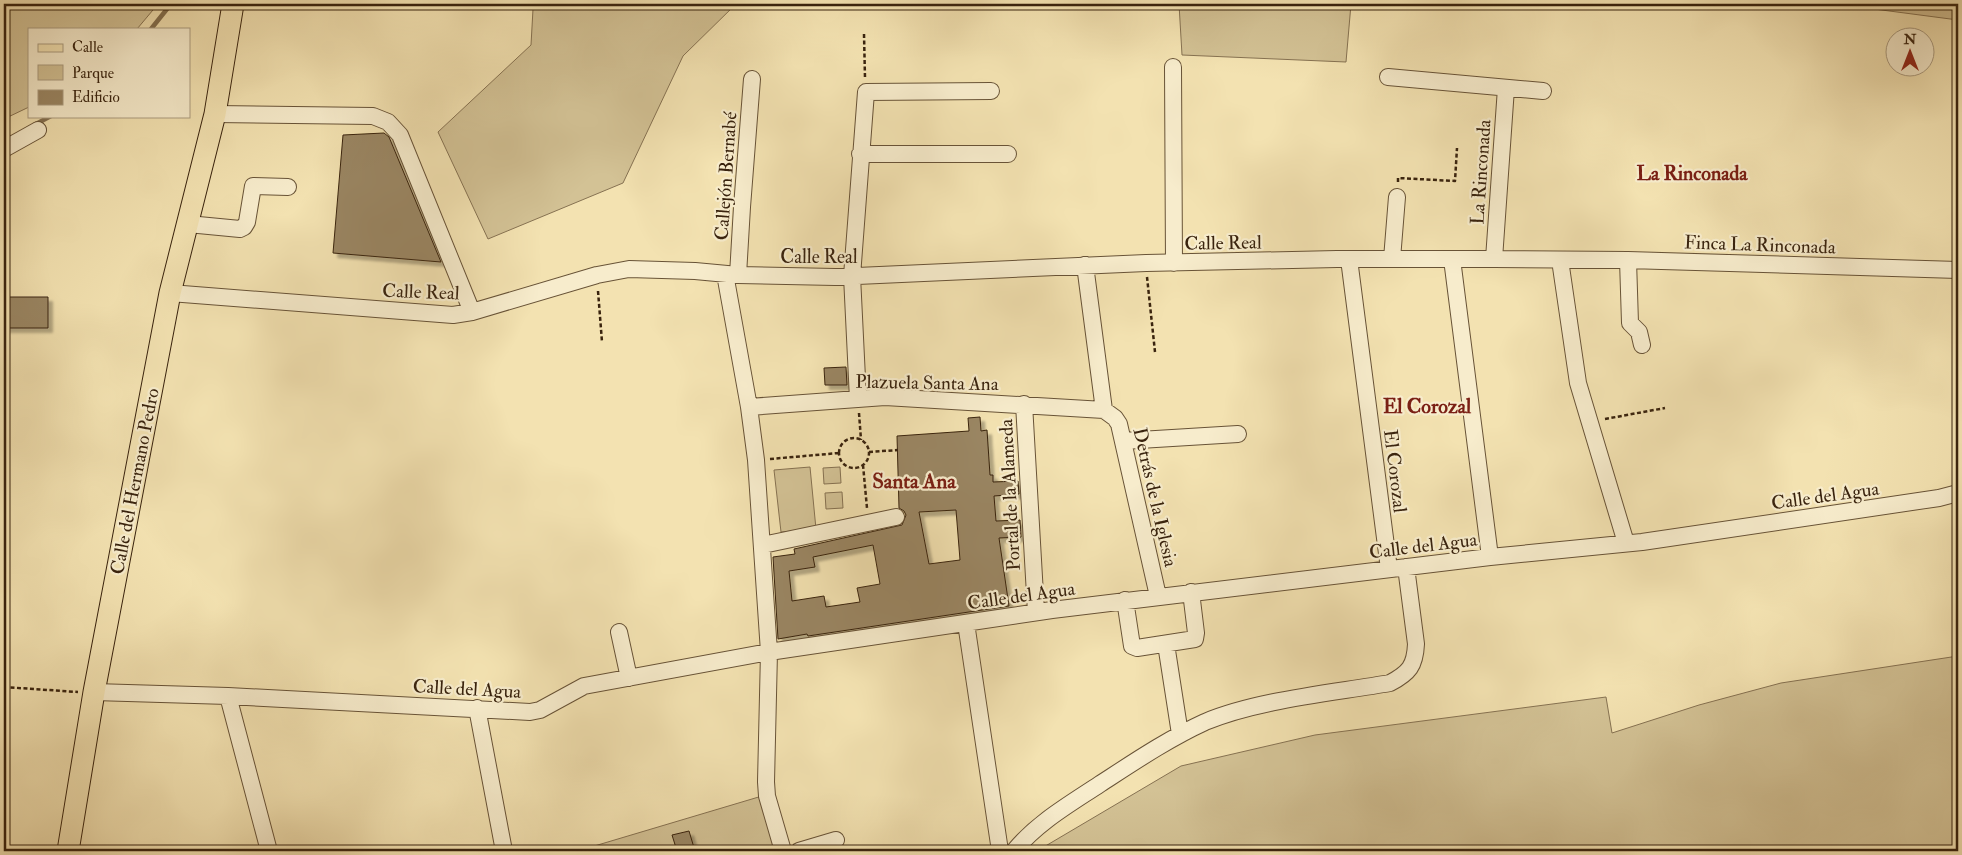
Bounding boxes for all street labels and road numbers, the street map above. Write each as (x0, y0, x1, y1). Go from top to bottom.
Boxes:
street label: Callejón Bernabé (710, 111, 742, 241)
street label: La Rinconada (1465, 118, 1497, 226)
street label: Calle Real (1184, 230, 1262, 256)
street label: Finca La Rinconada (1684, 230, 1836, 260)
street label: Calle Real (780, 245, 858, 269)
street label: Calle Real (382, 279, 460, 305)
street label: Plazuela Santa Ana (855, 370, 999, 396)
street label: Calle del Hermano Pedro (105, 386, 165, 576)
street label: Portal de la Alameda (994, 418, 1026, 572)
street label: Detrás de la Iglesia (1127, 425, 1183, 569)
street label: El Corozal (1378, 428, 1412, 514)
street label: Calle del Agua (1770, 477, 1881, 515)
street label: Calle del Agua (1368, 527, 1479, 565)
street label: Calle del Agua (966, 577, 1077, 615)
street label: Calle del Agua (412, 674, 522, 704)

